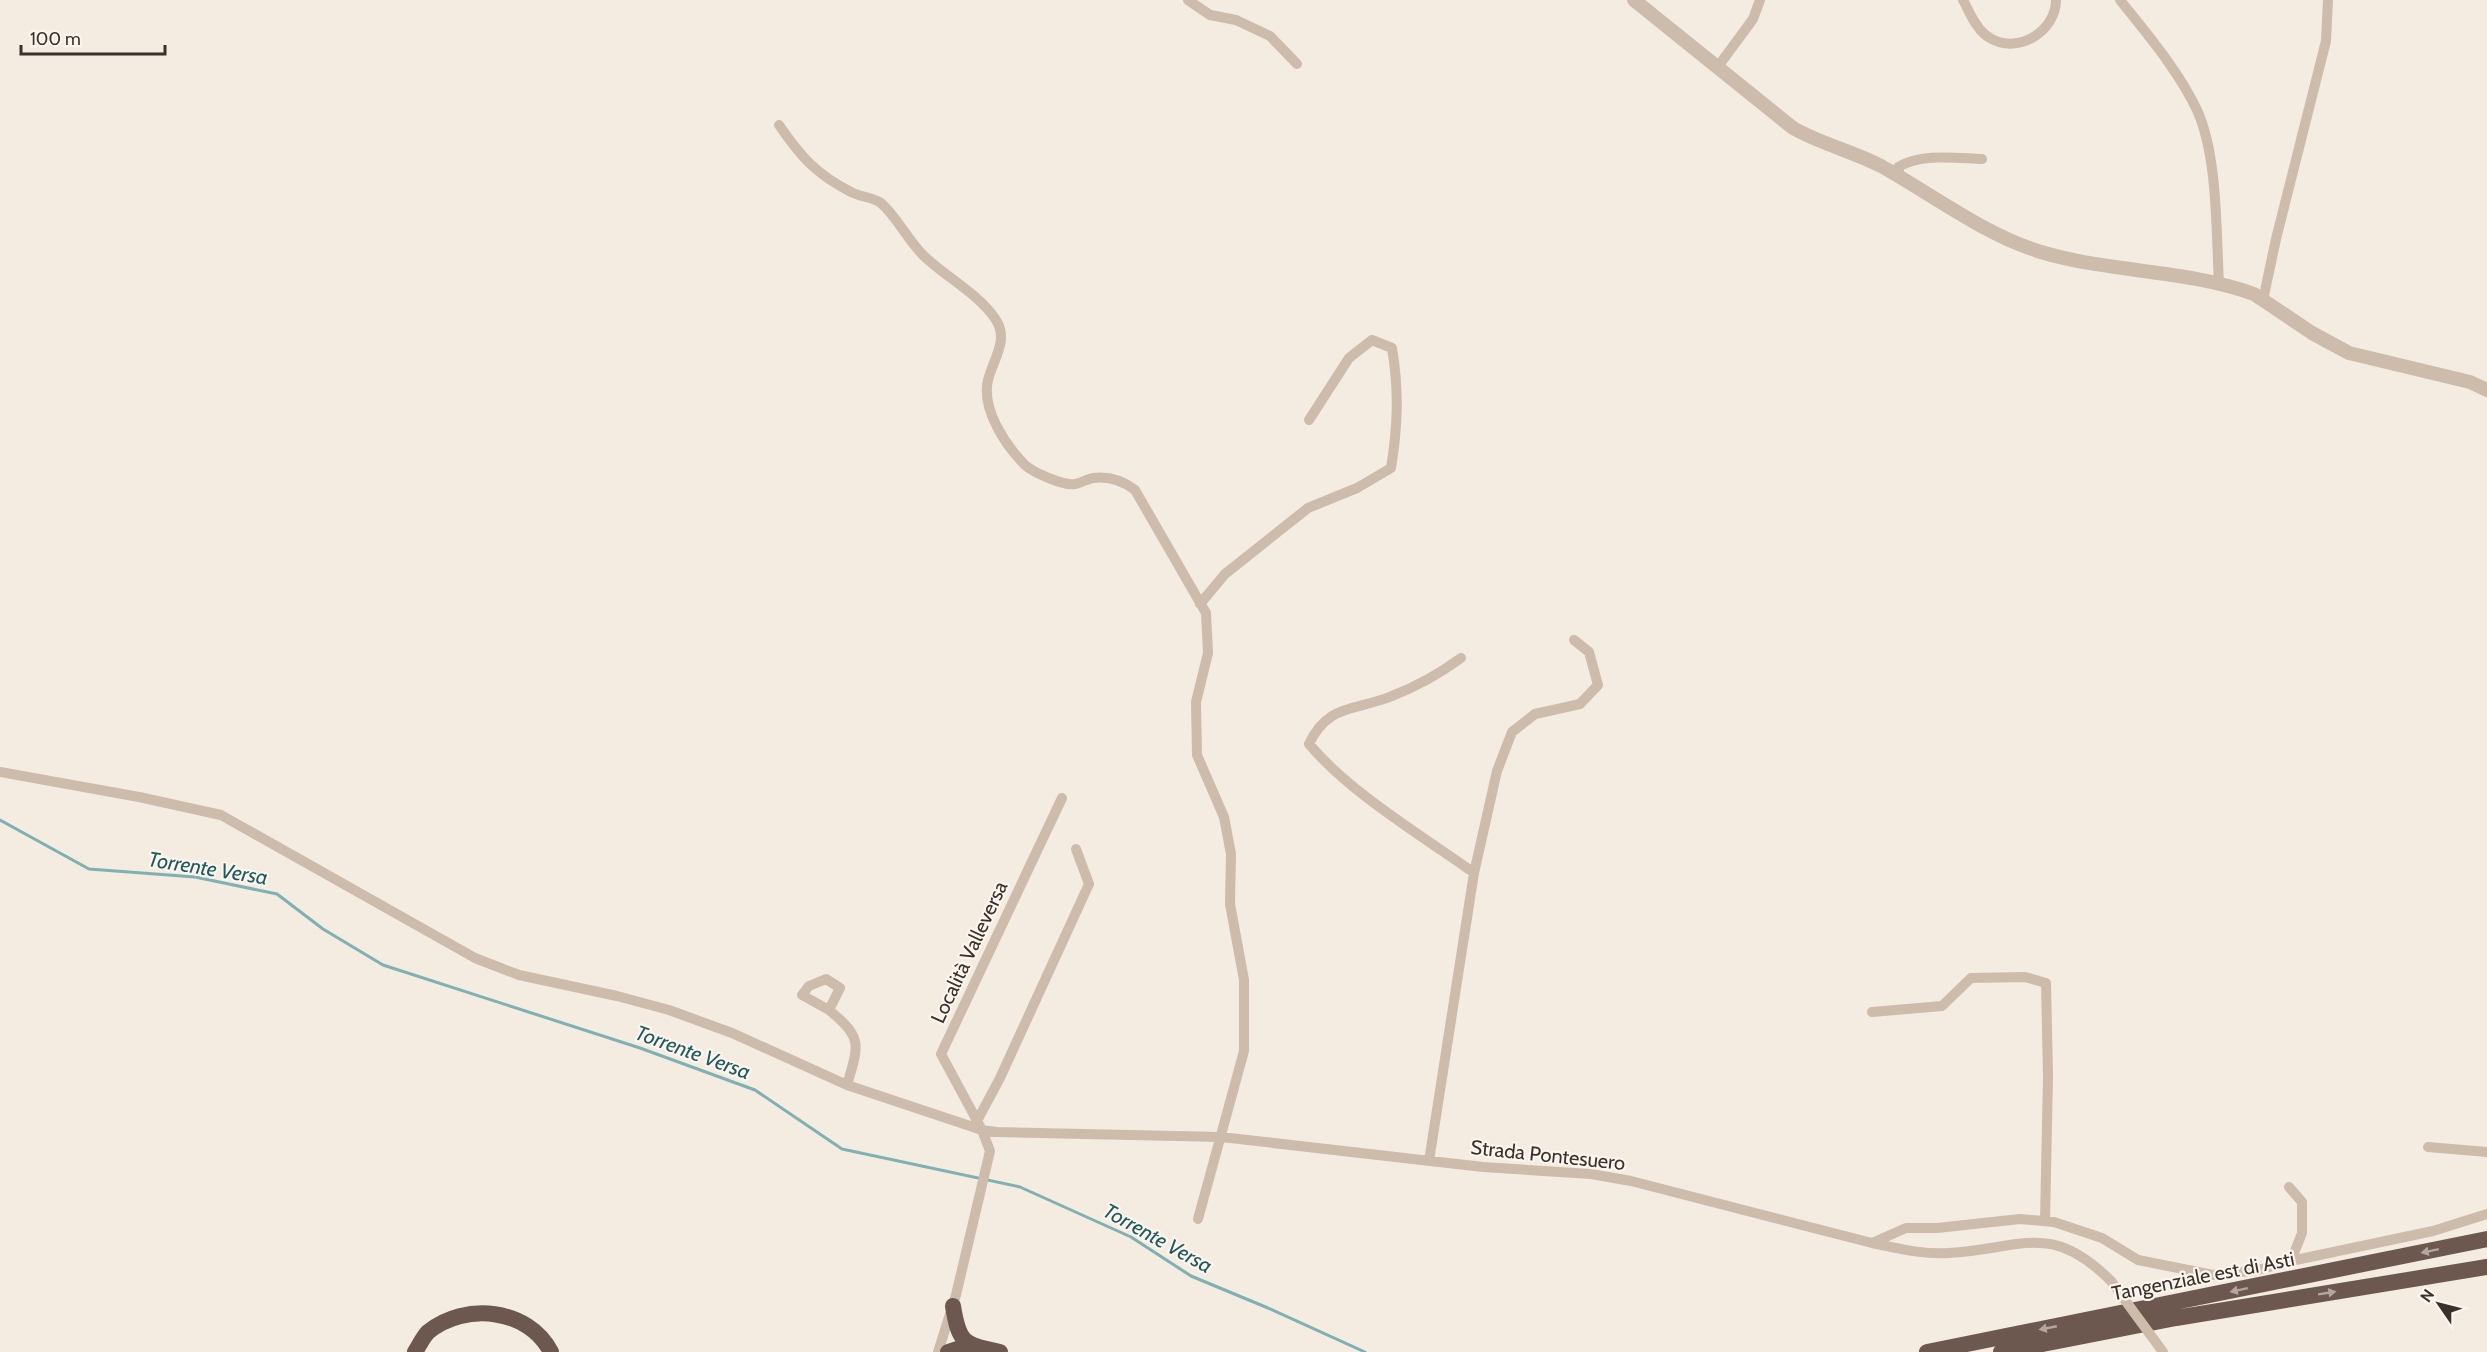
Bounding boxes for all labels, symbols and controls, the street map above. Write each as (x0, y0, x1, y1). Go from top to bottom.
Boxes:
scale bar (21, 18, 165, 56)
text: 100 m (30, 28, 81, 50)
water label: Torrente Versa (146, 846, 270, 890)
street label: Località Valleversa (926, 877, 1013, 1027)
water label: Torrente Versa (632, 1020, 754, 1084)
street label: Strada Pontesuero (1470, 1135, 1626, 1175)
water label: Torrente Versa (1099, 1198, 1217, 1278)
street label: Tangenziale est di Asti (2110, 1247, 2296, 1305)
one-way arrow (2420, 1247, 2439, 1256)
north arrow (2409, 1274, 2469, 1334)
one-way arrow (2229, 1286, 2248, 1295)
text: N (2416, 1286, 2438, 1306)
one-way arrow (2317, 1288, 2336, 1297)
one-way arrow (2038, 1324, 2057, 1333)

